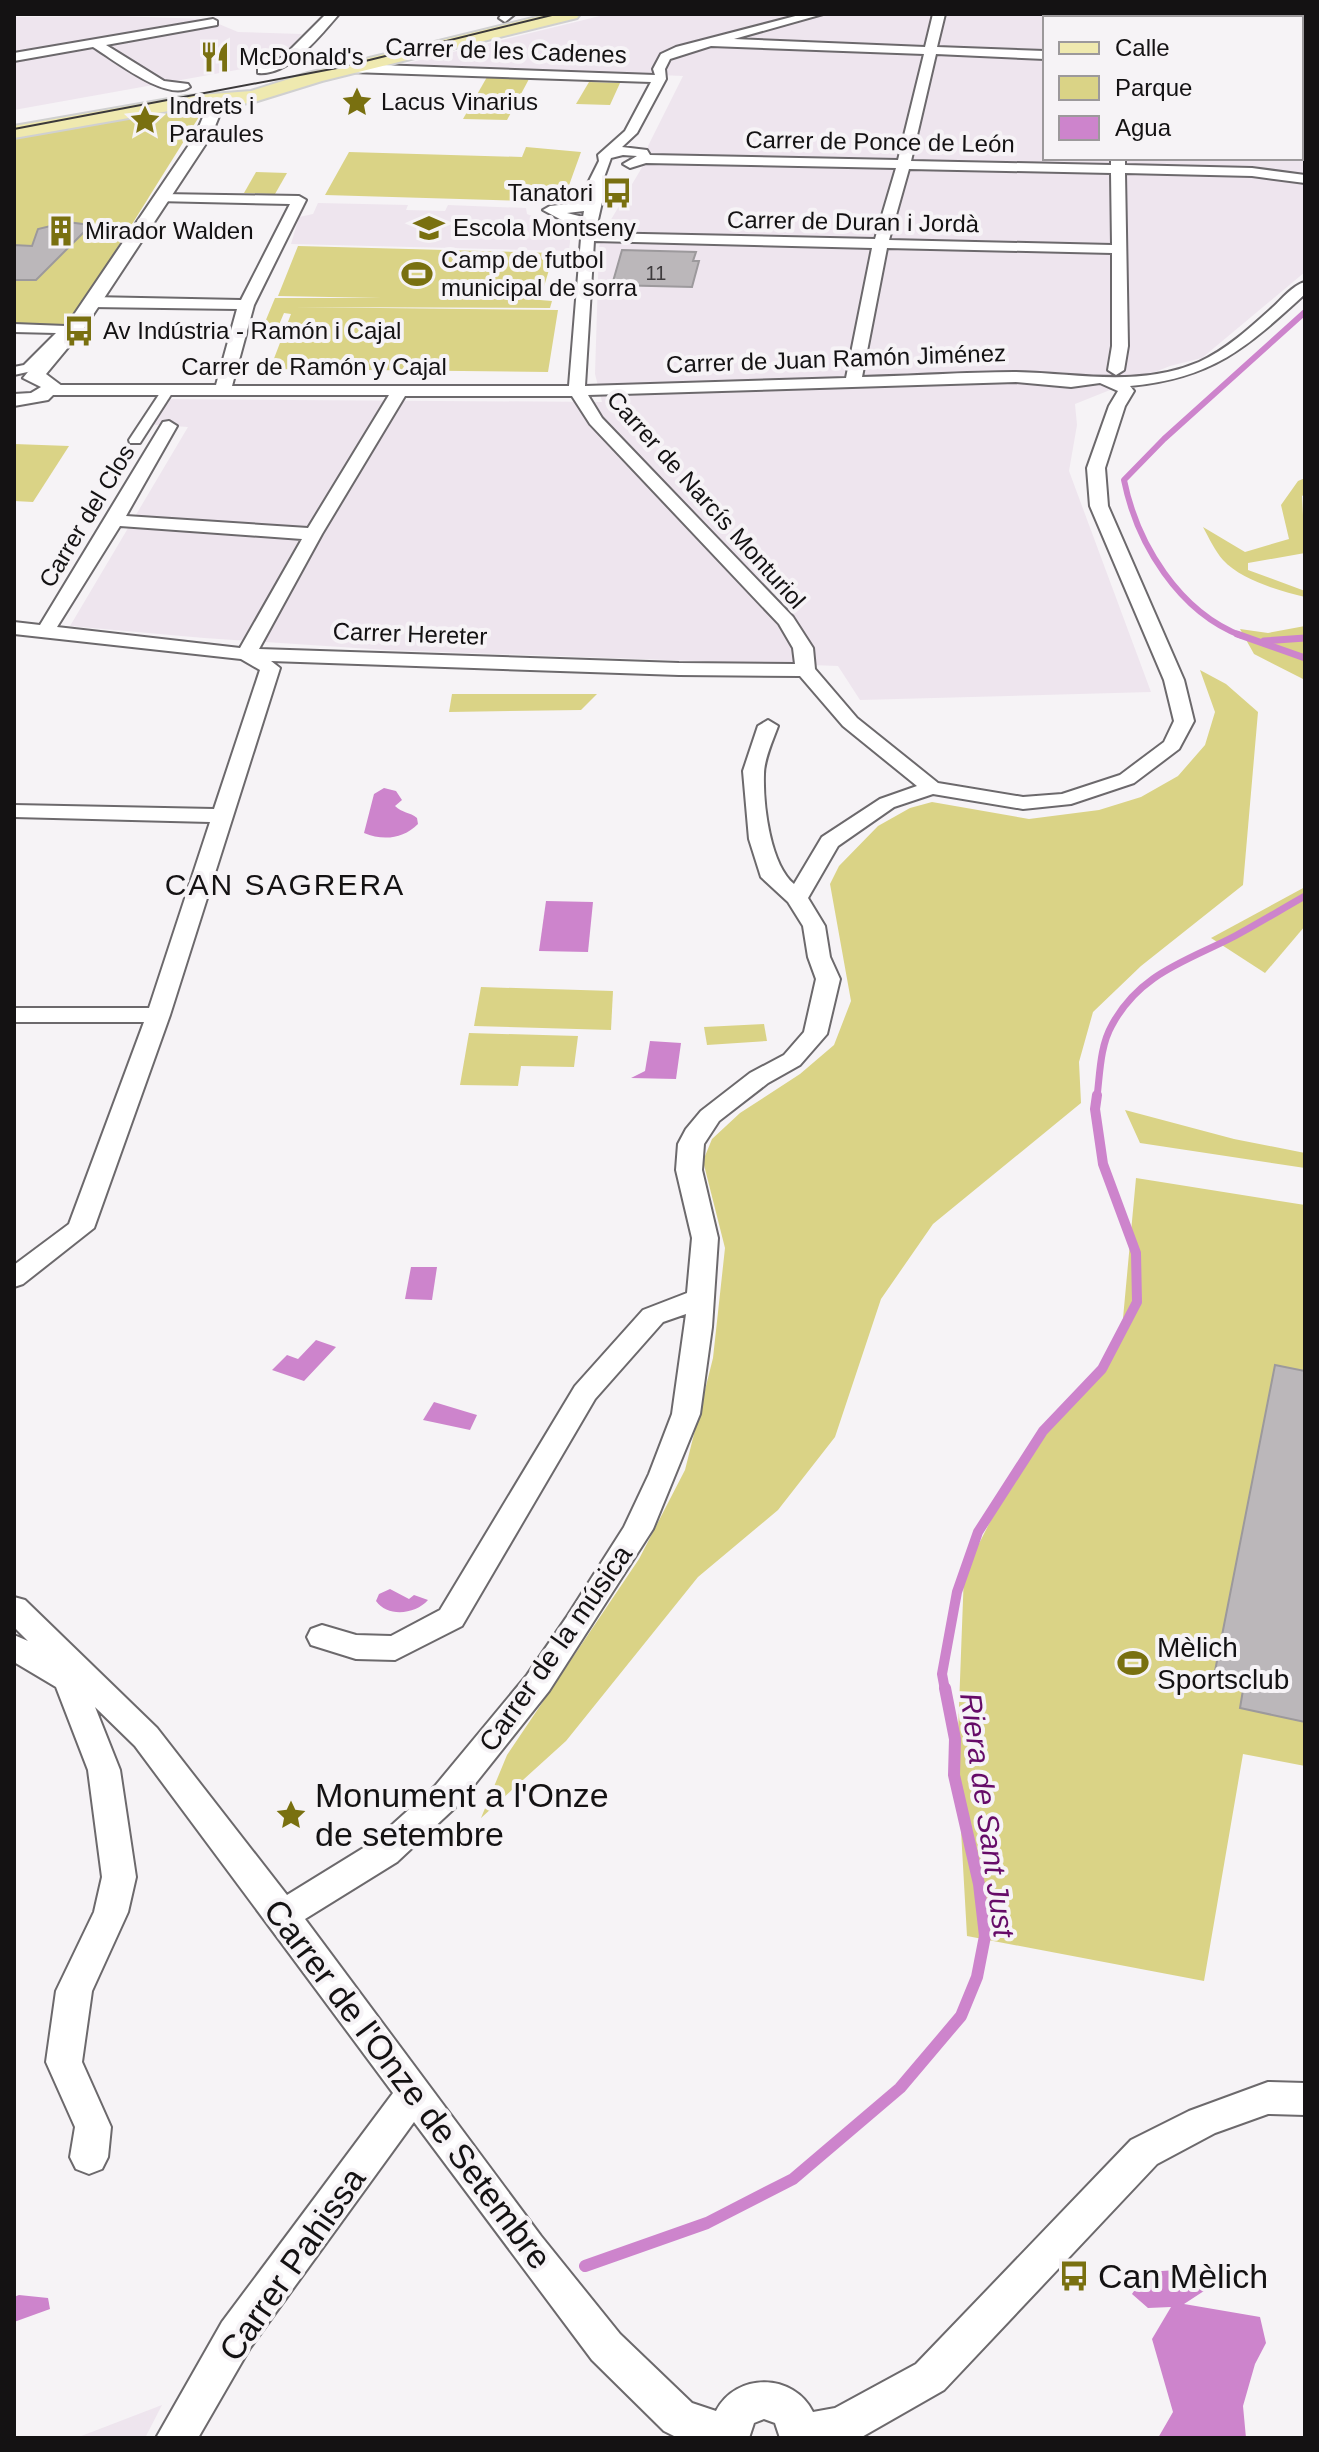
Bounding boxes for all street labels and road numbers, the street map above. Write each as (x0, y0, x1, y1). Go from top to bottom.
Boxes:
street label: Carrer de les Cadenes (385, 33, 627, 68)
street label: Carrer de Ponce de León (745, 126, 1015, 157)
street label: Carrer de Duran i Jordà (727, 206, 980, 237)
street label: Carrer de Juan Ramón Jiménez (666, 339, 1006, 378)
street label: Carrer de Ramón y Cajal (181, 353, 447, 380)
street label: Carrer de Narcís Monturiol (602, 386, 811, 614)
street label: Carrer del Clos (33, 440, 140, 592)
street label: Carrer Hereter (332, 617, 488, 650)
street label: Carrer de la música (473, 1539, 638, 1757)
street label: Carrer de l'Onze de Setembre (257, 1892, 559, 2276)
street label: Carrer Pahissa (211, 2160, 373, 2368)

